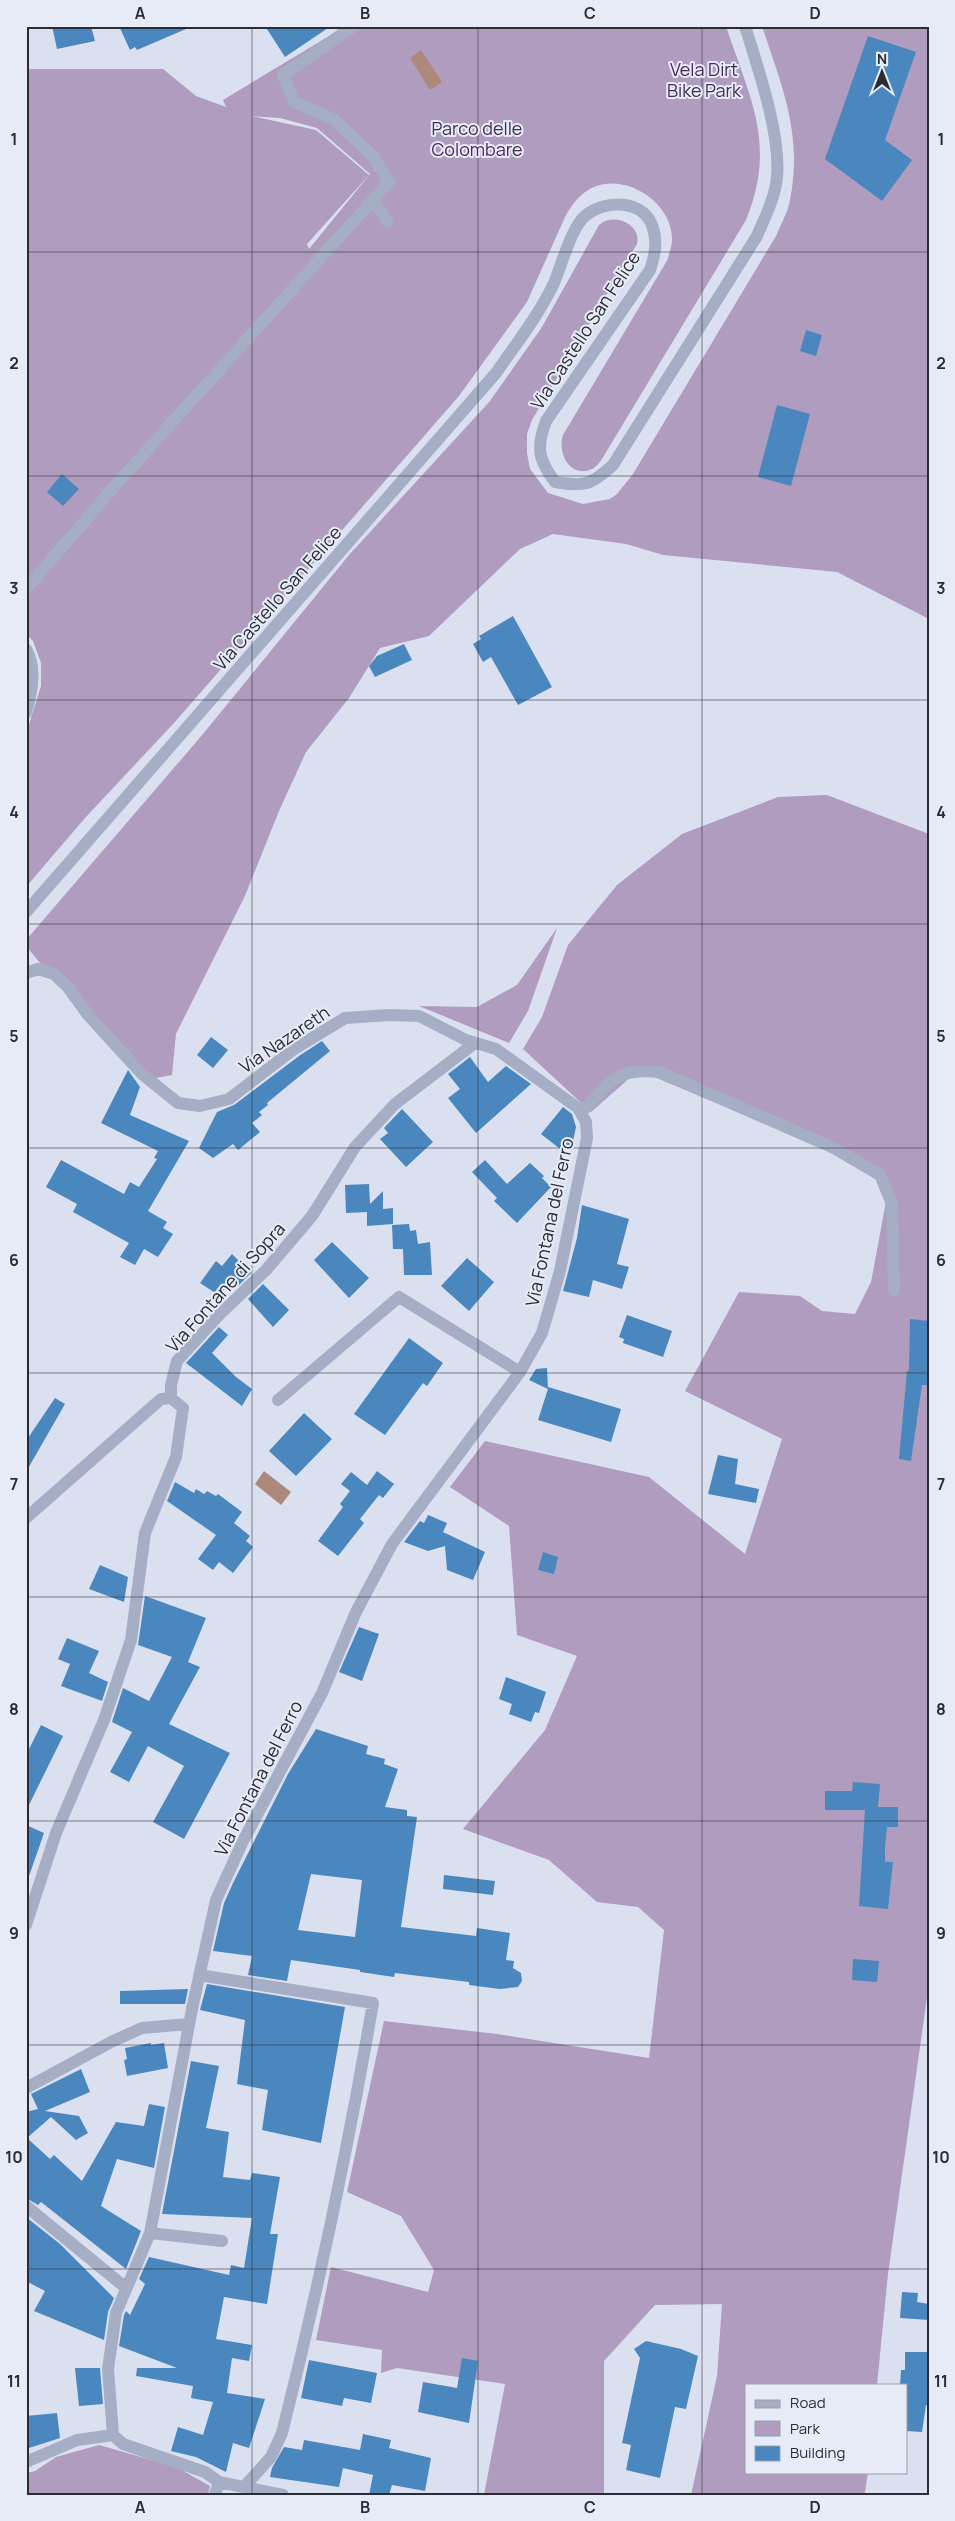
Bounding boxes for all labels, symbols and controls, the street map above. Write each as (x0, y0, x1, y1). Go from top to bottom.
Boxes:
text: A (135, 2, 146, 24)
text: B (360, 2, 370, 24)
text: C (584, 2, 596, 24)
text: D (809, 2, 821, 24)
north arrow (858, 48, 908, 98)
text: N (877, 49, 887, 68)
park label: Vela Dirt Bike Park (667, 57, 742, 102)
park label: Parco delle Colombare (431, 116, 523, 161)
text: 1 (10, 128, 18, 150)
text: 1 (937, 128, 945, 150)
street label: Via Castello San Felice (525, 246, 645, 414)
text: 2 (9, 352, 19, 374)
text: 2 (936, 352, 946, 374)
street label: Via Castello San Felice (208, 521, 346, 675)
text: 3 (9, 577, 19, 599)
text: 3 (936, 577, 946, 599)
text: 4 (9, 801, 19, 823)
text: 4 (936, 801, 946, 823)
street label: Via Nazareth (234, 1000, 334, 1078)
text: 5 (9, 1025, 19, 1047)
text: 5 (936, 1025, 946, 1047)
street label: Via Fontana del Ferro (519, 1136, 579, 1308)
street label: Via Fontane di Sopra (160, 1217, 290, 1357)
text: 6 (9, 1249, 19, 1271)
text: 6 (936, 1249, 946, 1271)
text: 7 (10, 1473, 18, 1495)
text: 7 (937, 1473, 945, 1495)
street label: Via Fontana del Ferro (208, 1696, 308, 1860)
text: 8 (9, 1698, 19, 1720)
text: 8 (936, 1698, 946, 1720)
text: 9 (9, 1922, 19, 1944)
text: 9 (936, 1922, 946, 1944)
text: 10 (5, 2146, 23, 2168)
text: 10 (932, 2146, 950, 2168)
text: 11 (7, 2370, 21, 2392)
text: 11 (934, 2370, 948, 2392)
legend (745, 2384, 908, 2474)
text: Road (790, 2392, 826, 2413)
text: Park (790, 2418, 820, 2439)
text: Building (790, 2442, 845, 2463)
text: A (135, 2496, 146, 2518)
text: B (360, 2496, 370, 2518)
text: C (584, 2496, 596, 2518)
text: D (809, 2496, 821, 2518)

